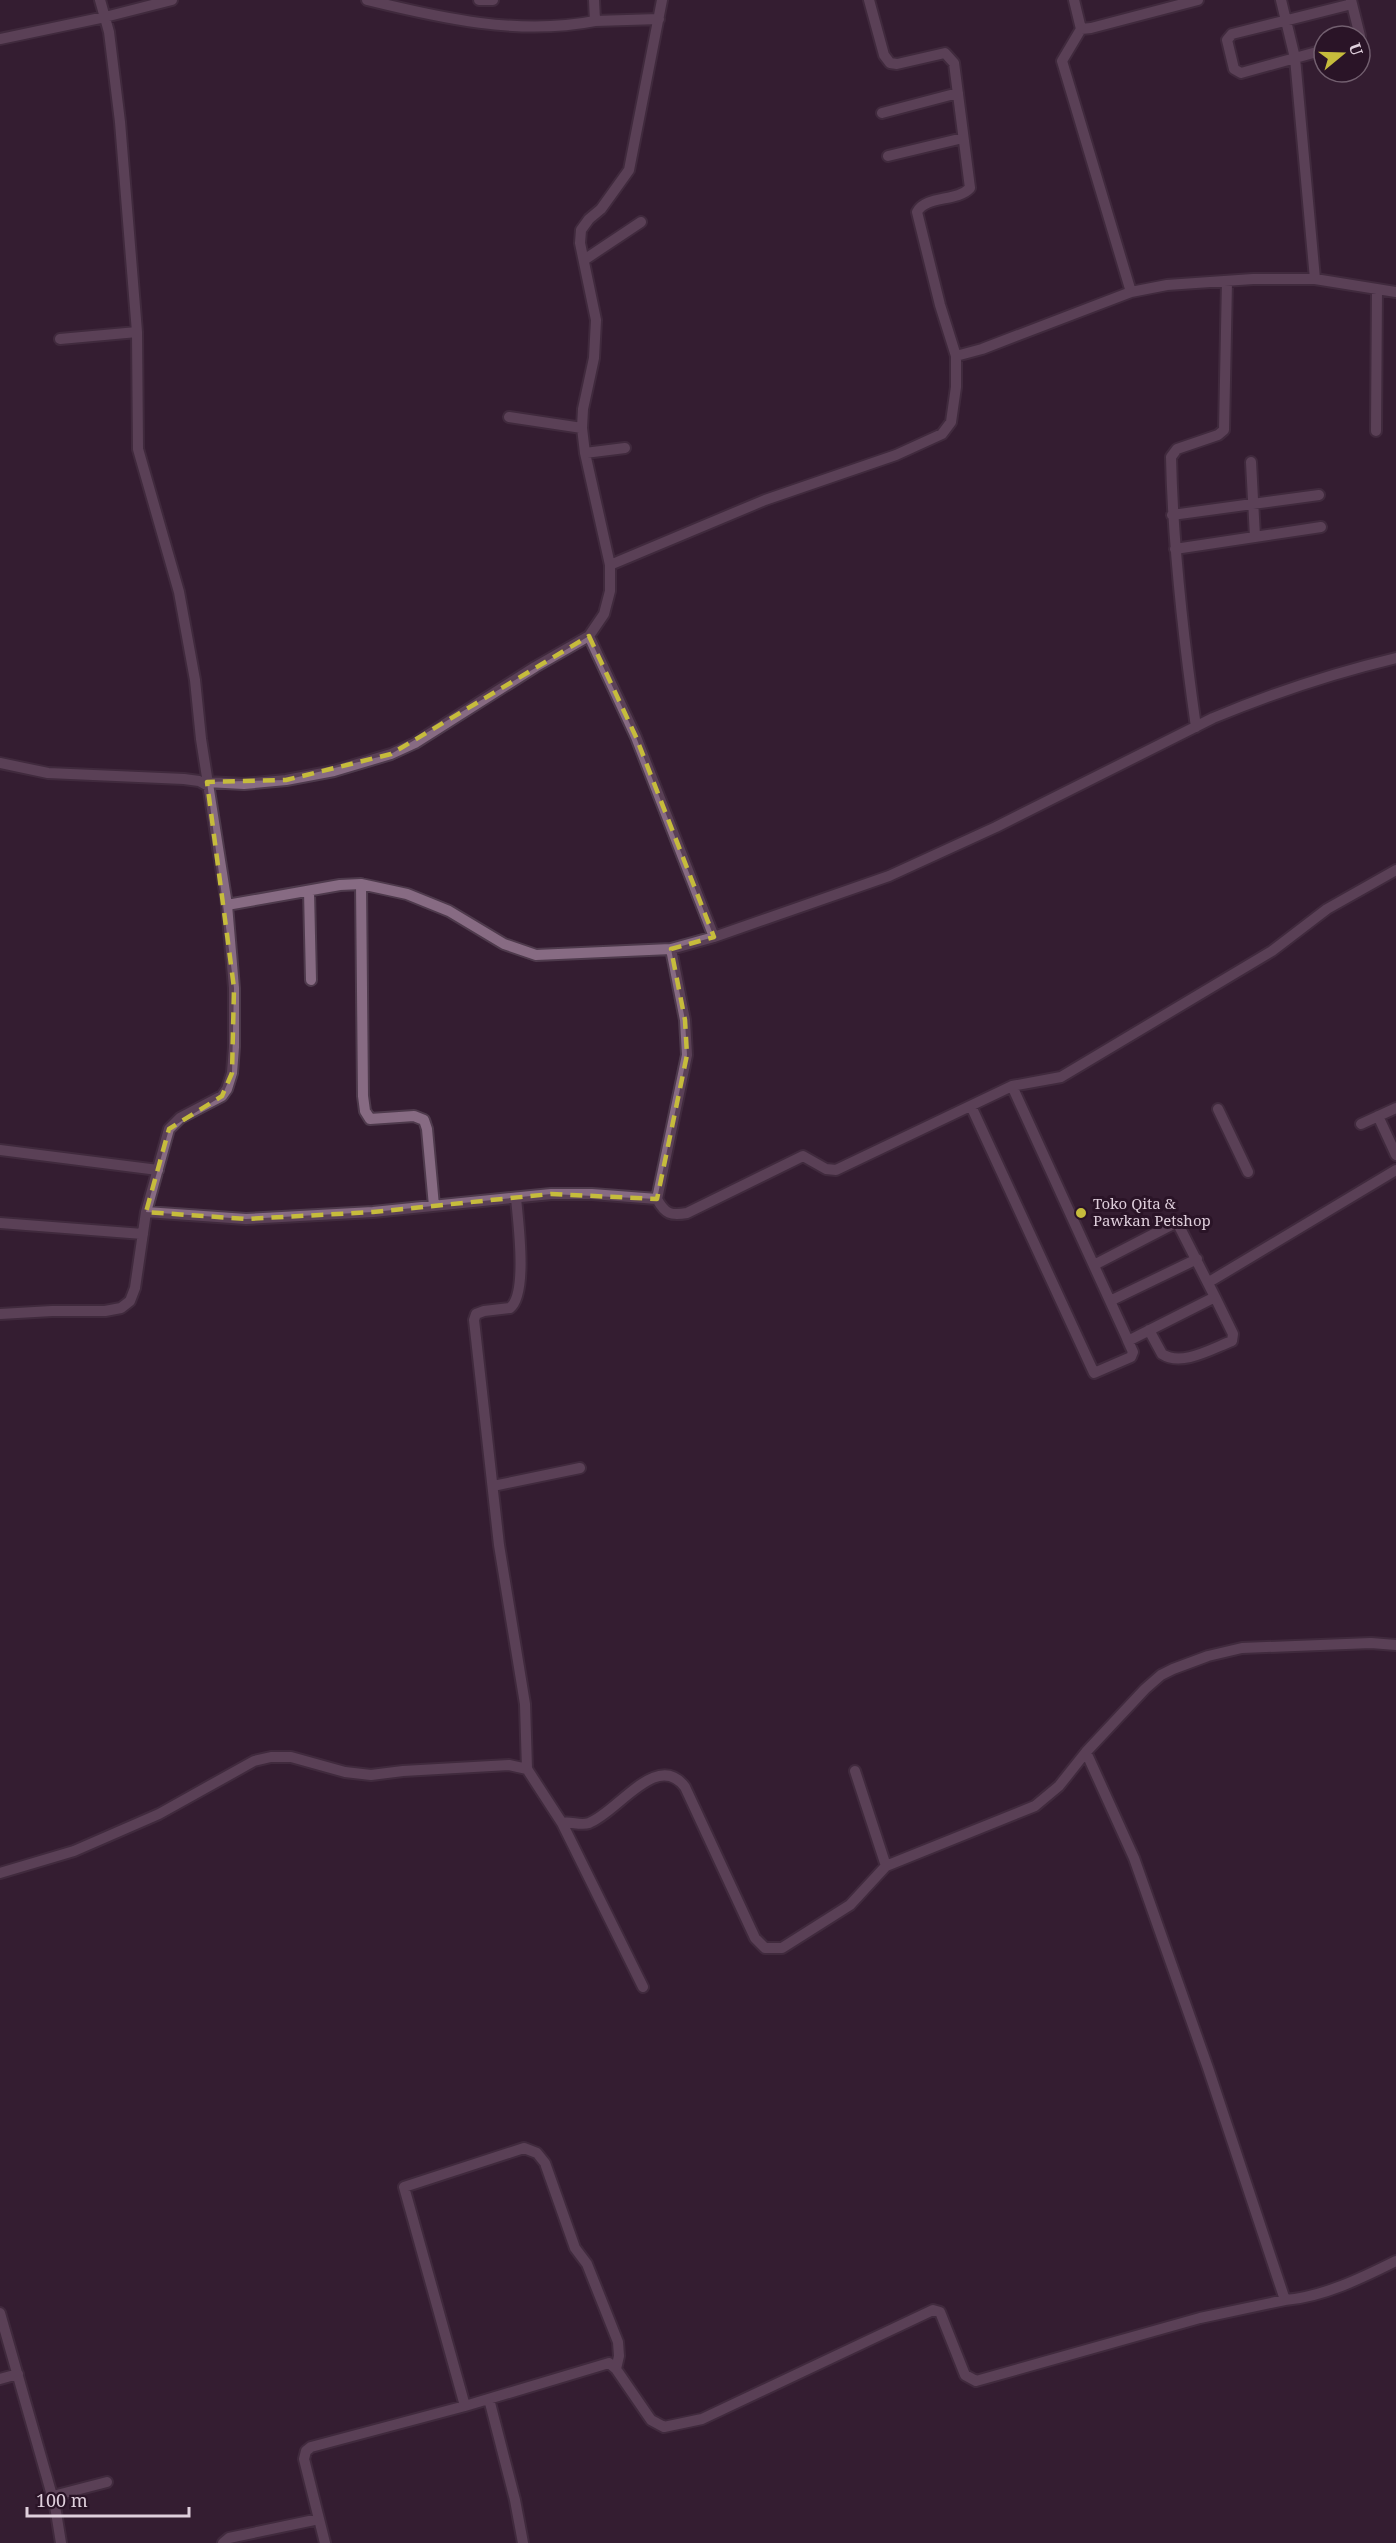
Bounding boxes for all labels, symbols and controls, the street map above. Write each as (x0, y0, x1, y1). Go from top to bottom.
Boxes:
north arrow (1312, 24, 1372, 84)
text: U (1344, 40, 1369, 58)
place label: Toko Qita & Pawkan Petshop (1093, 1193, 1211, 1230)
marker: Toko Qita & Pawkan Petshop (1074, 1206, 1088, 1220)
scale bar (27, 2480, 189, 2518)
text: 100 m (36, 2488, 88, 2512)

